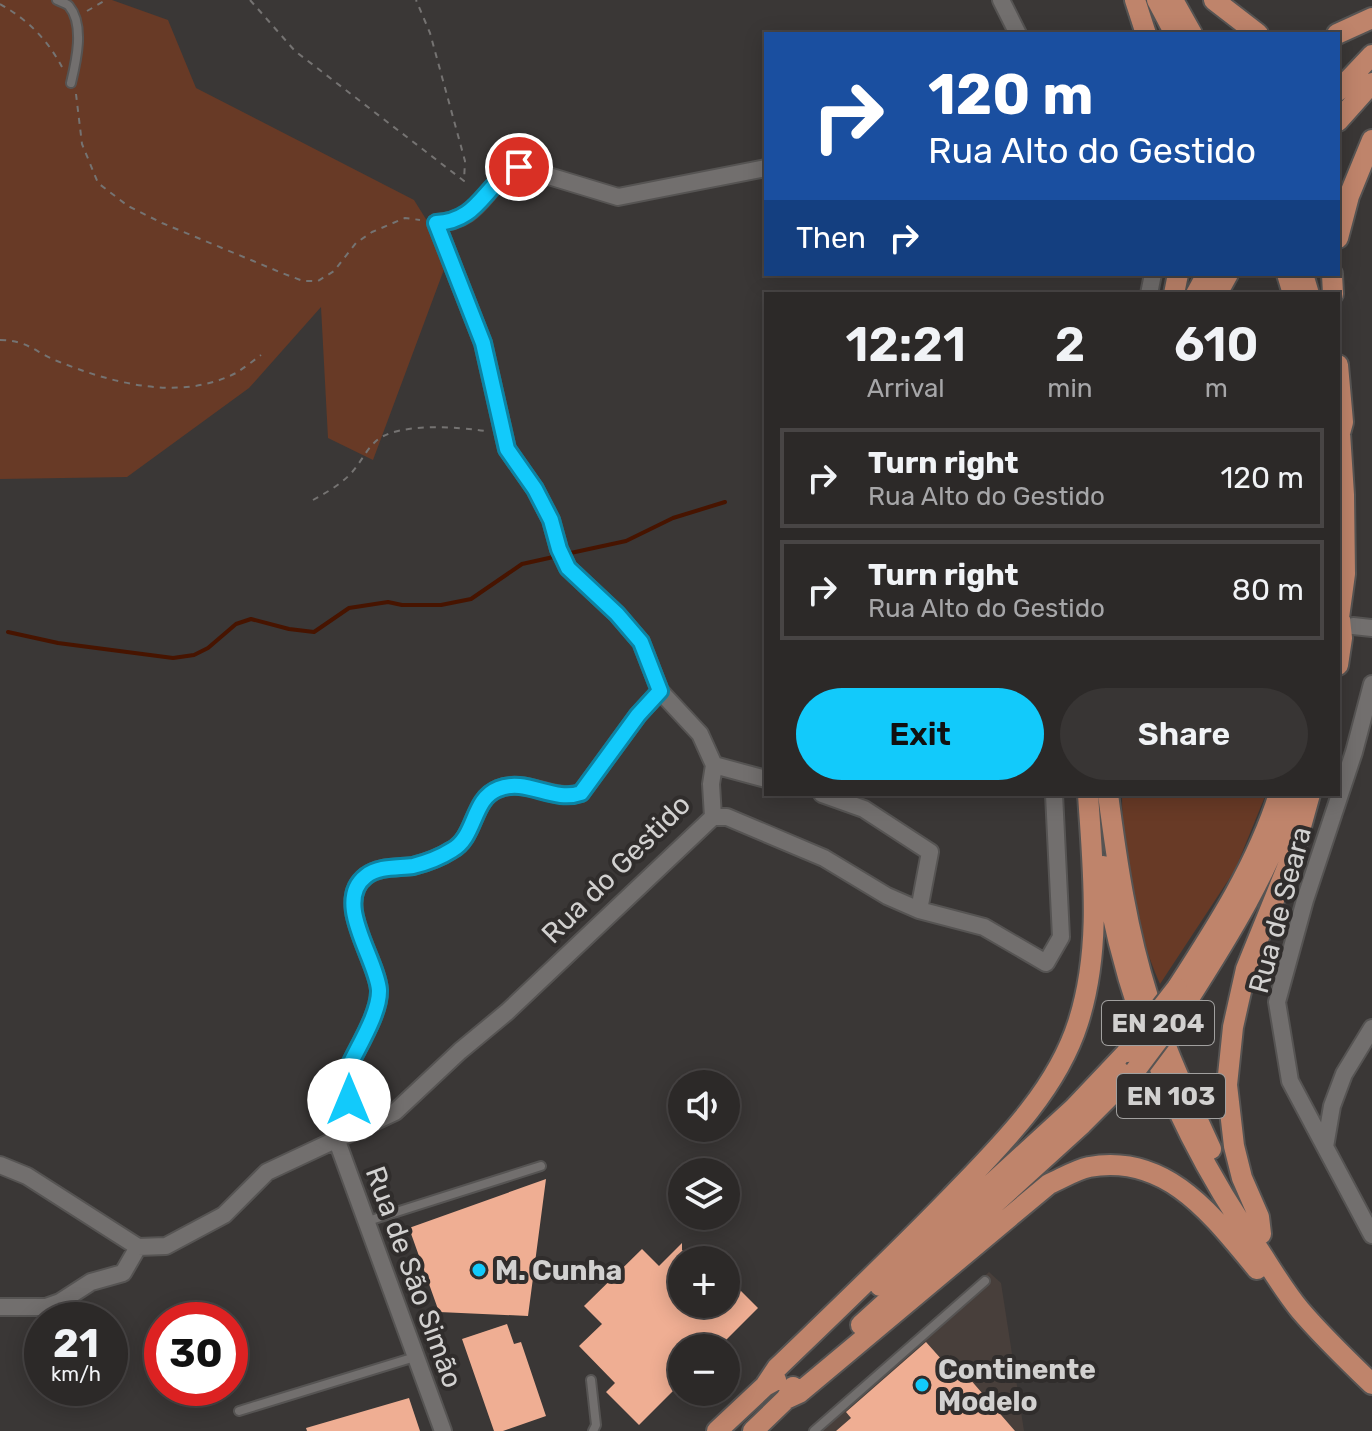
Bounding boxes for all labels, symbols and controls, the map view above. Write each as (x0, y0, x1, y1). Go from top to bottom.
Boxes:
text: 120 m (928, 62, 1094, 128)
icon: right (796, 64, 900, 168)
text: Rua Alto do Gestido (928, 129, 1256, 172)
pin (485, 133, 553, 201)
icon: arrive (497, 145, 541, 189)
icon: right (882, 216, 926, 260)
text: Then (796, 220, 866, 256)
text: 12:21 (845, 316, 966, 373)
text: 2 (1055, 316, 1085, 373)
text: 610 (1174, 316, 1259, 373)
text: Arrival (867, 373, 945, 404)
text: min (1047, 373, 1092, 404)
text: m (1205, 373, 1228, 404)
text: Turn right (868, 445, 1019, 481)
icon: right (800, 456, 844, 500)
text: 120 m (1220, 460, 1304, 496)
text: Rua Alto do Gestido (868, 481, 1105, 512)
text: Turn right (868, 557, 1019, 593)
icon: right (800, 568, 844, 612)
text: 80 m (1232, 572, 1304, 608)
text: Rua Alto do Gestido (868, 593, 1105, 624)
button: Exit (796, 688, 1044, 780)
button: Share (1060, 688, 1308, 780)
street label: Rua do Gestido (535, 788, 697, 950)
street label: Rua de Seara (1242, 823, 1318, 997)
road number: EN 204 (1102, 1001, 1214, 1045)
position arrow (307, 1058, 391, 1142)
map controls (668, 1070, 740, 1406)
button: sound (668, 1070, 740, 1142)
road number: EN 103 (1117, 1074, 1225, 1118)
button: layers (668, 1158, 740, 1230)
street label: Rua de São Simão (359, 1162, 469, 1392)
button: + (668, 1246, 740, 1318)
place label: M. Cunha (495, 1254, 622, 1287)
marker: M. Cunha (470, 1261, 488, 1279)
speed limit sign: 30 (144, 1302, 248, 1406)
text: 21 (53, 1320, 99, 1367)
button: − (668, 1334, 740, 1406)
place label: Continente Modelo (938, 1353, 1096, 1418)
text: km/h (51, 1362, 101, 1386)
marker: Continente Modelo (913, 1376, 931, 1394)

